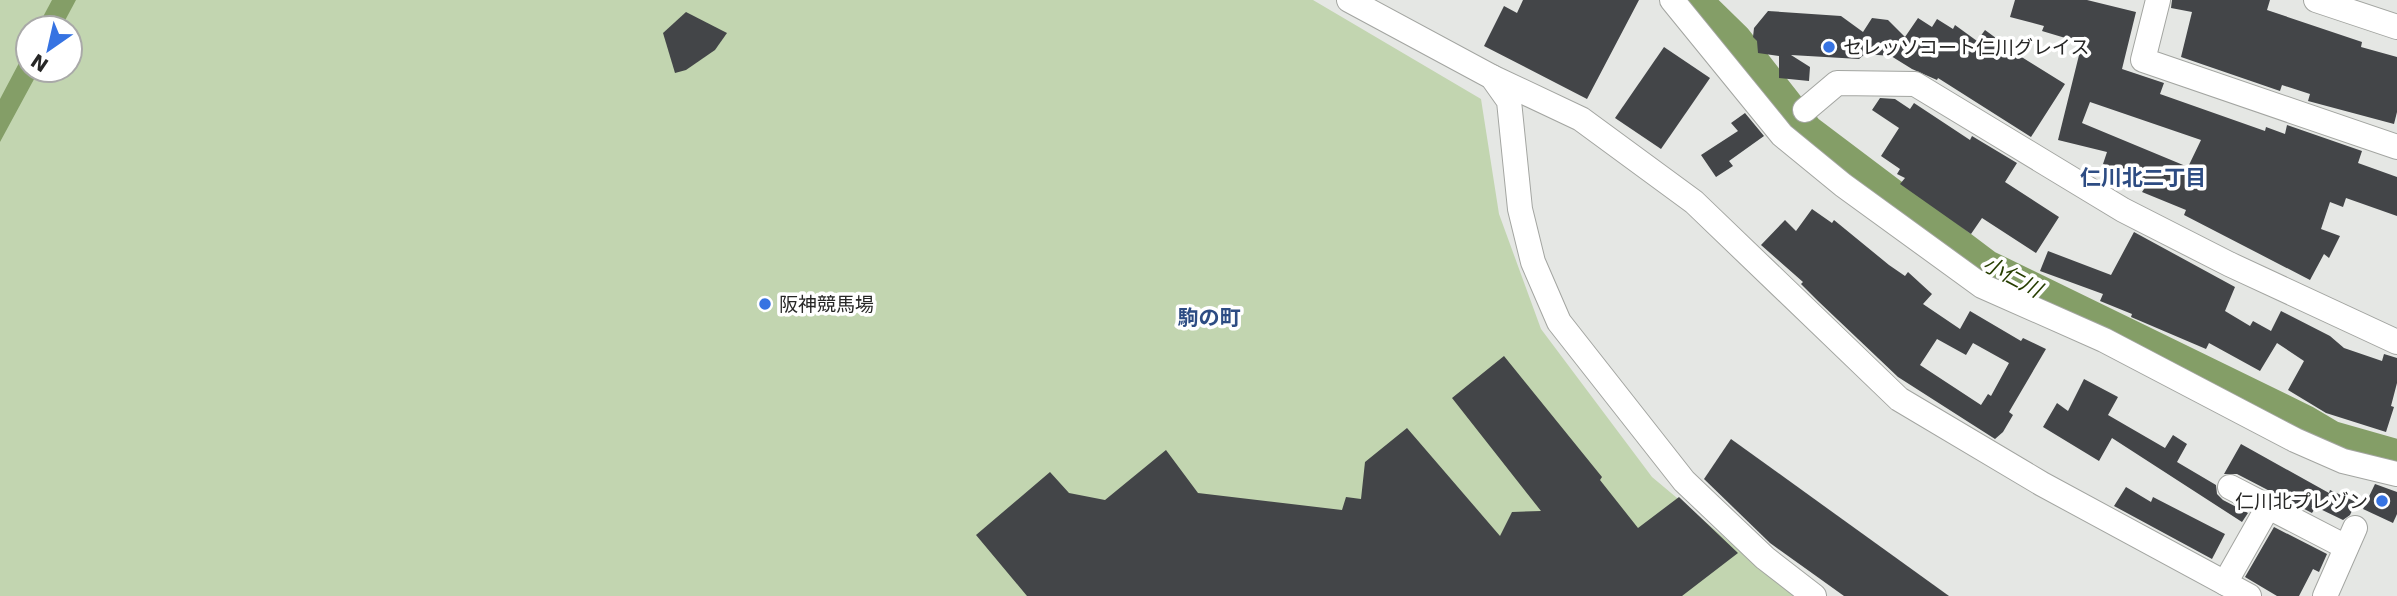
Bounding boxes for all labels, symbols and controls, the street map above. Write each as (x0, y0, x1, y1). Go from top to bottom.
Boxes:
north arrow (14, 14, 84, 84)
place label: セレッソコート仁川グレイス (1843, 36, 2089, 58)
marker: セレッソコート仁川グレイス (1821, 39, 1837, 55)
text: N (27, 50, 52, 77)
district label: 仁川北二丁目 (2080, 166, 2206, 190)
water label: 小仁川 (1979, 252, 2047, 303)
place label: 阪神競馬場 (779, 293, 874, 315)
marker: 阪神競馬場 (757, 296, 773, 312)
district label: 駒の町 (1178, 306, 1241, 330)
place label: 仁川北プレゾン (2235, 490, 2368, 512)
marker: 仁川北プレゾン (2374, 493, 2390, 509)

